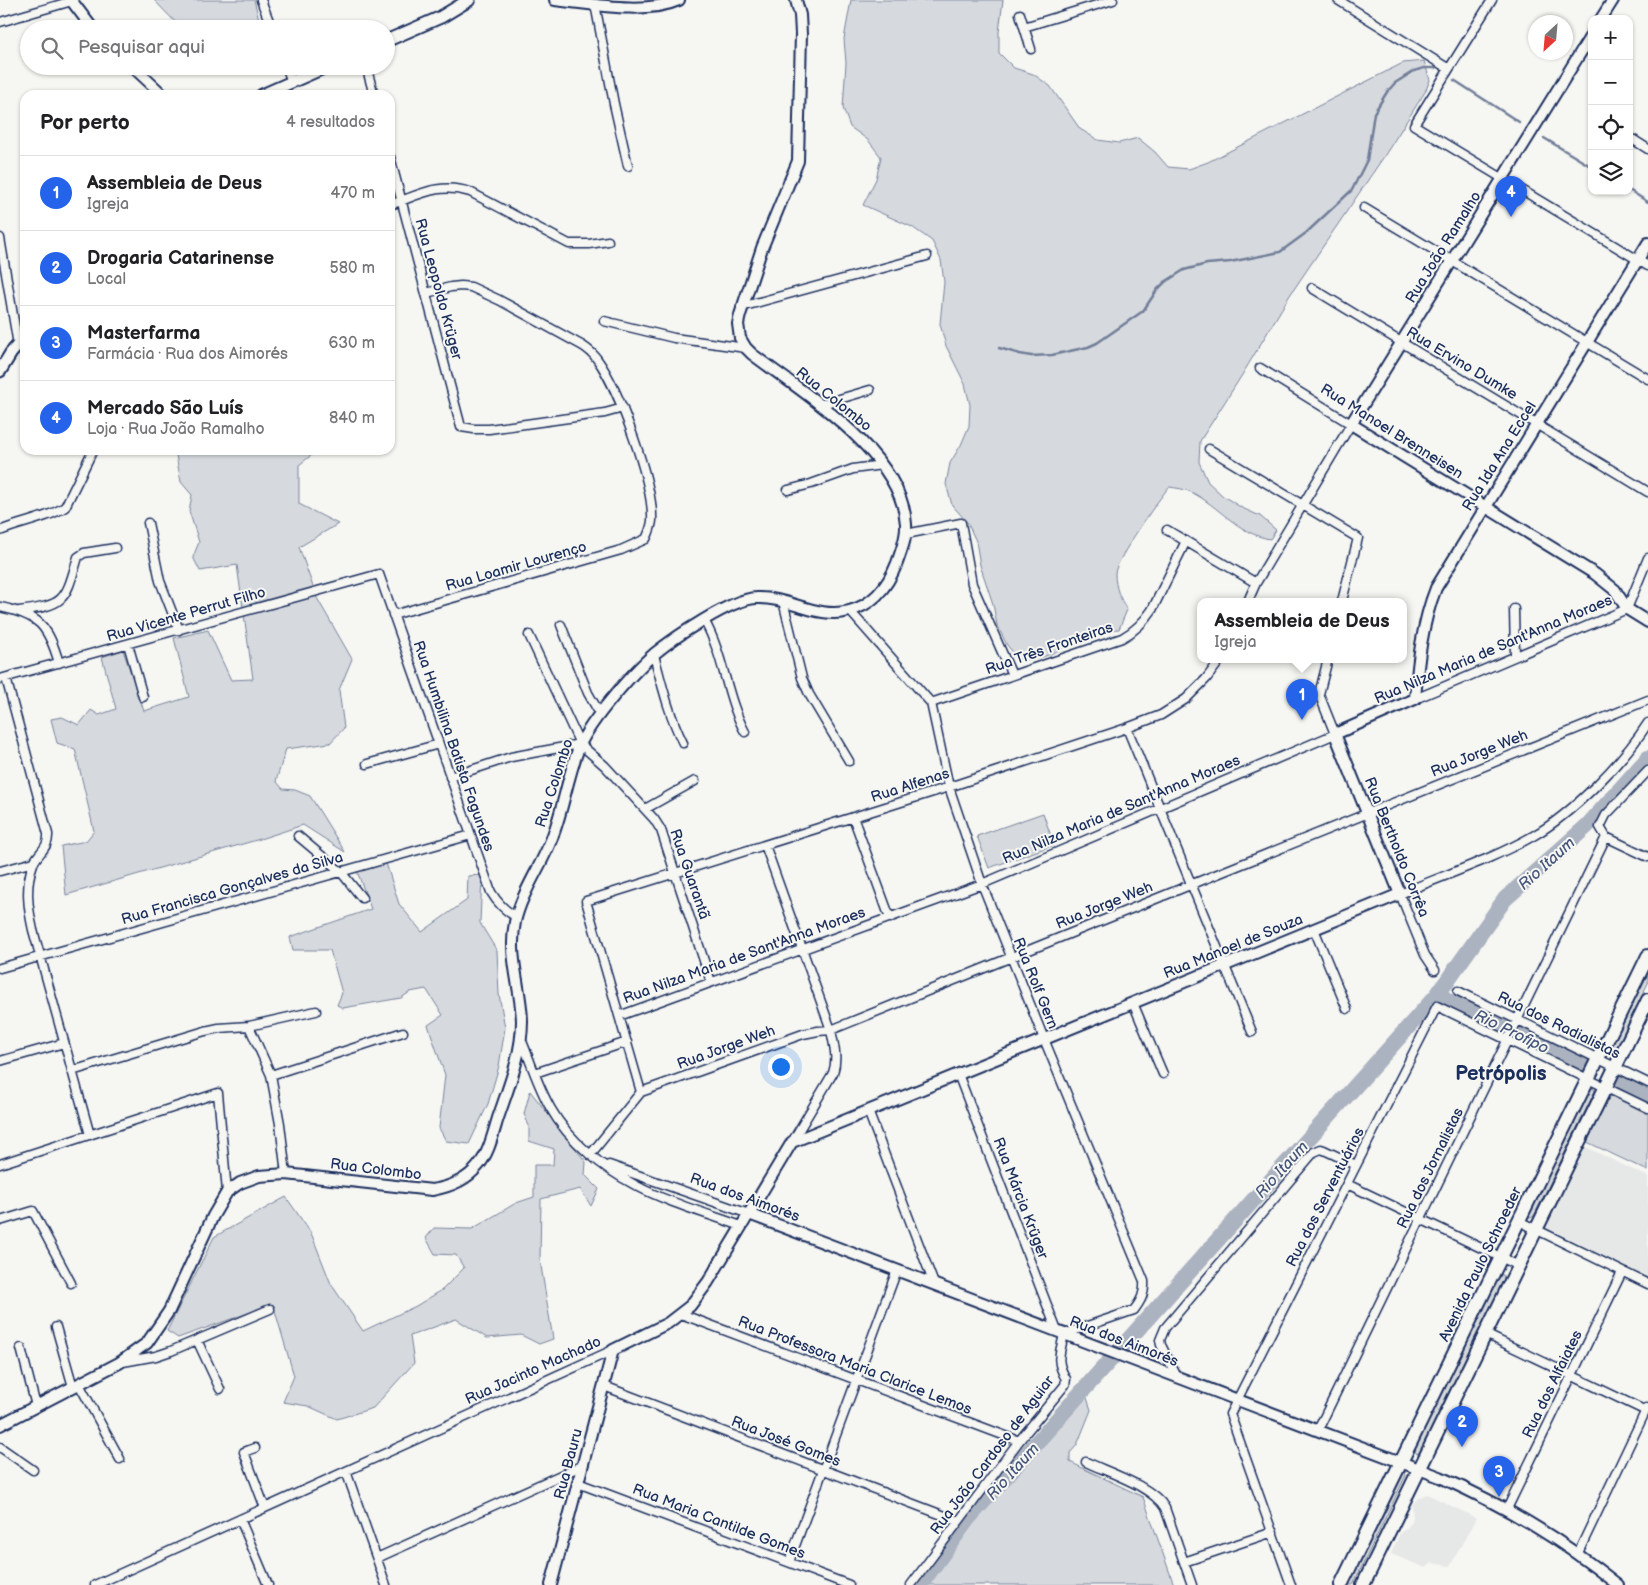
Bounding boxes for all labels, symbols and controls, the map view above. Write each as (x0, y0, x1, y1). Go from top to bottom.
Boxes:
north arrow (1528, 15, 1573, 60)
map controls (1588, 15, 1633, 195)
button: + (1588, 15, 1633, 60)
search box (20, 20, 395, 75)
icon: search (38, 34, 66, 62)
text: Pesquisar aqui (78, 36, 205, 59)
button: − (1588, 60, 1633, 105)
button: locate (1588, 105, 1633, 150)
text: Por perto (40, 110, 130, 135)
text: 4 resultados (286, 113, 375, 132)
button: layers (1588, 150, 1633, 195)
text: Assembleia de Deus (87, 172, 262, 195)
pin: 4 (1495, 176, 1527, 217)
text: 1 (53, 184, 59, 203)
text: 470 m (330, 184, 375, 203)
street label: Rua João Ramalho (1401, 188, 1485, 307)
text: Igreja (87, 195, 129, 214)
street label: Rua Leopoldo Krüger (411, 216, 467, 362)
text: Drogaria Catarinense (87, 247, 274, 270)
text: 2 (51, 259, 61, 278)
text: 580 m (330, 259, 375, 278)
text: Local (87, 270, 126, 289)
text: Masterfarma (87, 322, 200, 345)
street label: Rua Ervino Dumke (1403, 323, 1521, 404)
text: 3 (51, 334, 61, 353)
text: 630 m (328, 334, 375, 353)
text: Farmácia · Rua dos Aimorés (87, 345, 288, 364)
street label: Rua Colombo (792, 363, 875, 436)
street label: Rua Manoel Brenneisen (1317, 380, 1467, 483)
text: Mercado São Luís (87, 397, 243, 420)
street label: Rua Ida Ana Eccel (1458, 398, 1541, 515)
text: 4 (51, 409, 61, 428)
text: 840 m (329, 409, 375, 428)
text: Loja · Rua João Ramalho (87, 420, 265, 439)
street label: Rua Loamir Lourenço (443, 537, 589, 596)
street label: Rua Vicente Perrut Filho (104, 583, 268, 646)
street label: Rua Nilza Maria de Sant'Anna Moraes (1371, 590, 1615, 708)
popup (1197, 598, 1407, 663)
text: Assembleia de Deus (1214, 610, 1390, 633)
street label: Rua Três Fronteiras (983, 618, 1116, 679)
text: Igreja (1214, 633, 1256, 652)
street label: Rua Humbilina Batista Fagundes (408, 638, 499, 855)
pin: 1 (1286, 679, 1318, 720)
street label: Rua Jorge Weh (1428, 725, 1530, 782)
street label: Rua Colombo (531, 736, 578, 830)
street label: Rua Nilza Maria de Sant'Anna Moraes (999, 750, 1243, 868)
street label: Rua Alfenas (869, 764, 952, 807)
street label: Rua Bertholdo Corrêa (1360, 774, 1433, 920)
street label: Rua Guarantã (665, 826, 714, 922)
water label: Rio Itaum (1515, 834, 1579, 895)
street label: Rua Francisca Gonçalves da Silva (119, 848, 345, 929)
street label: Rua Jorge Weh (1053, 877, 1155, 934)
street label: Rua Nilza Maria de Sant'Anna Moraes (620, 902, 868, 1008)
street label: Rua Manoel de Souza (1161, 910, 1306, 983)
street label: Rua Rolf Gern (1009, 935, 1062, 1032)
street label: Rua dos Radialistas (1494, 987, 1624, 1064)
water label: Rio Profipo (1471, 1006, 1552, 1058)
street label: Rua Jorge Weh (675, 1021, 778, 1074)
your location (768, 1054, 794, 1080)
district label: Petrópolis (1455, 1062, 1547, 1086)
street label: Rua dos Jornalistas (1393, 1104, 1468, 1232)
street label: Rua dos Serventuários (1282, 1124, 1369, 1270)
street label: Rua Márcia Krüger (989, 1135, 1053, 1262)
water label: Rio Itaum (1252, 1138, 1313, 1202)
street label: Rua Colombo (329, 1154, 423, 1185)
street label: Rua dos Aimorés (687, 1169, 803, 1226)
street label: Avenida Paulo Schroeder (1435, 1183, 1526, 1345)
street label: Rua Professora Maria Clarice Lemos (735, 1312, 975, 1419)
street label: Rua dos Aimorés (1067, 1312, 1182, 1371)
street label: Rua dos Alfaiates (1518, 1327, 1587, 1441)
street label: Rua Jacinto Machado (462, 1332, 604, 1409)
street label: Rua João Cardoso de Aguiar (926, 1372, 1059, 1539)
pin: 2 (1446, 1406, 1478, 1447)
street label: Rua José Gomes (728, 1412, 844, 1471)
street label: Rua Bauru (550, 1427, 587, 1502)
water label: Rio Itaum (983, 1440, 1044, 1504)
pin: 3 (1483, 1456, 1515, 1497)
street label: Rua Maria Cantilde Gomes (630, 1480, 808, 1563)

